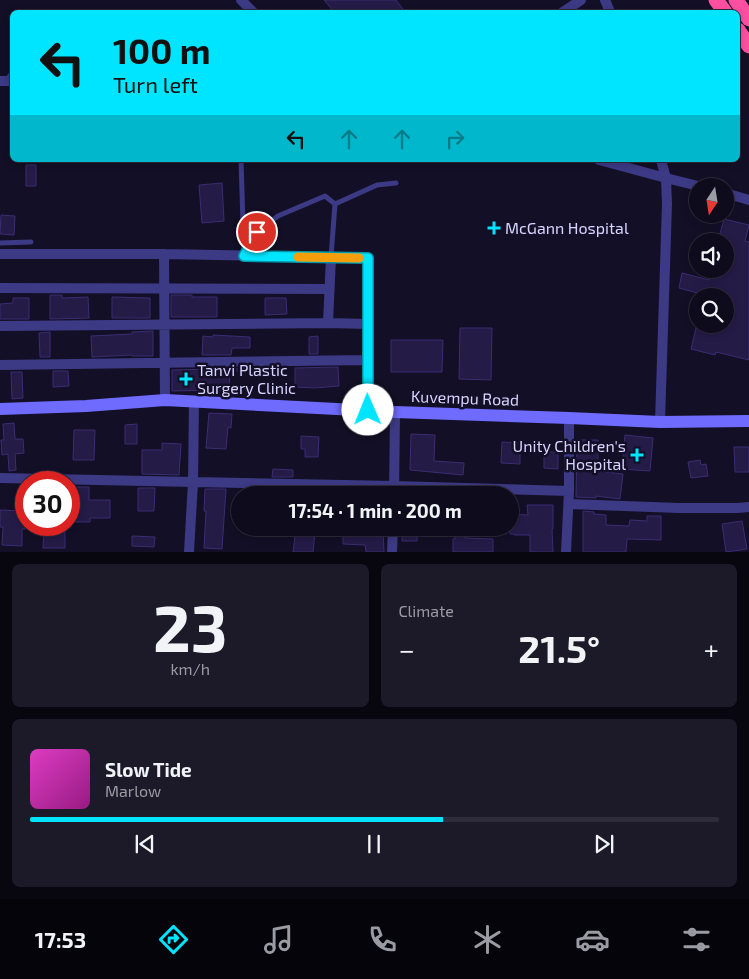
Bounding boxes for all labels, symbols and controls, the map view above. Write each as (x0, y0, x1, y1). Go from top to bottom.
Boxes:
text: 100 m (113, 29, 211, 71)
icon: left (30, 30, 95, 95)
text: Turn left (113, 71, 198, 97)
icon: left (282, 125, 310, 153)
icon: ahead (335, 125, 363, 153)
icon: ahead (388, 125, 416, 153)
icon: right (441, 125, 469, 153)
north arrow (689, 178, 734, 222)
map controls (689, 178, 734, 333)
pin (236, 211, 278, 253)
icon: arrive (243, 218, 271, 246)
place label: McGann Hospital (505, 218, 629, 237)
marker: McGann Hospital (487, 221, 501, 235)
button: sound (689, 233, 734, 278)
button: search (689, 288, 734, 333)
place label: Tanvi Plastic Surgery Clinic (197, 360, 296, 397)
marker: Tanvi Plastic Surgery Clinic (179, 372, 193, 386)
position arrow (341, 383, 393, 435)
street label: Kuvempu Road (411, 386, 519, 409)
place label: Unity Children's Hospital (513, 436, 626, 473)
marker: Unity Children's Hospital (630, 448, 644, 462)
speed limit sign: 30 (15, 471, 80, 536)
text: 17:54 · 1 min · 200 m (288, 499, 462, 522)
text: 23 (153, 587, 228, 665)
text: Climate (399, 601, 454, 620)
text: 21.5° (518, 625, 600, 671)
text: − (399, 632, 415, 666)
text: + (704, 632, 719, 666)
text: km/h (170, 659, 210, 678)
text: Slow Tide (105, 758, 192, 781)
text: Marlow (105, 781, 161, 800)
icon: previous (131, 830, 159, 858)
icon: pause (360, 830, 388, 858)
icon: next (590, 830, 618, 858)
icon: directions (156, 922, 191, 957)
icon: music (261, 922, 296, 957)
icon: phone (365, 922, 400, 957)
icon: climate (470, 922, 505, 957)
icon: car (575, 922, 610, 957)
icon: filters (679, 922, 714, 957)
text: 17:53 (35, 926, 86, 952)

